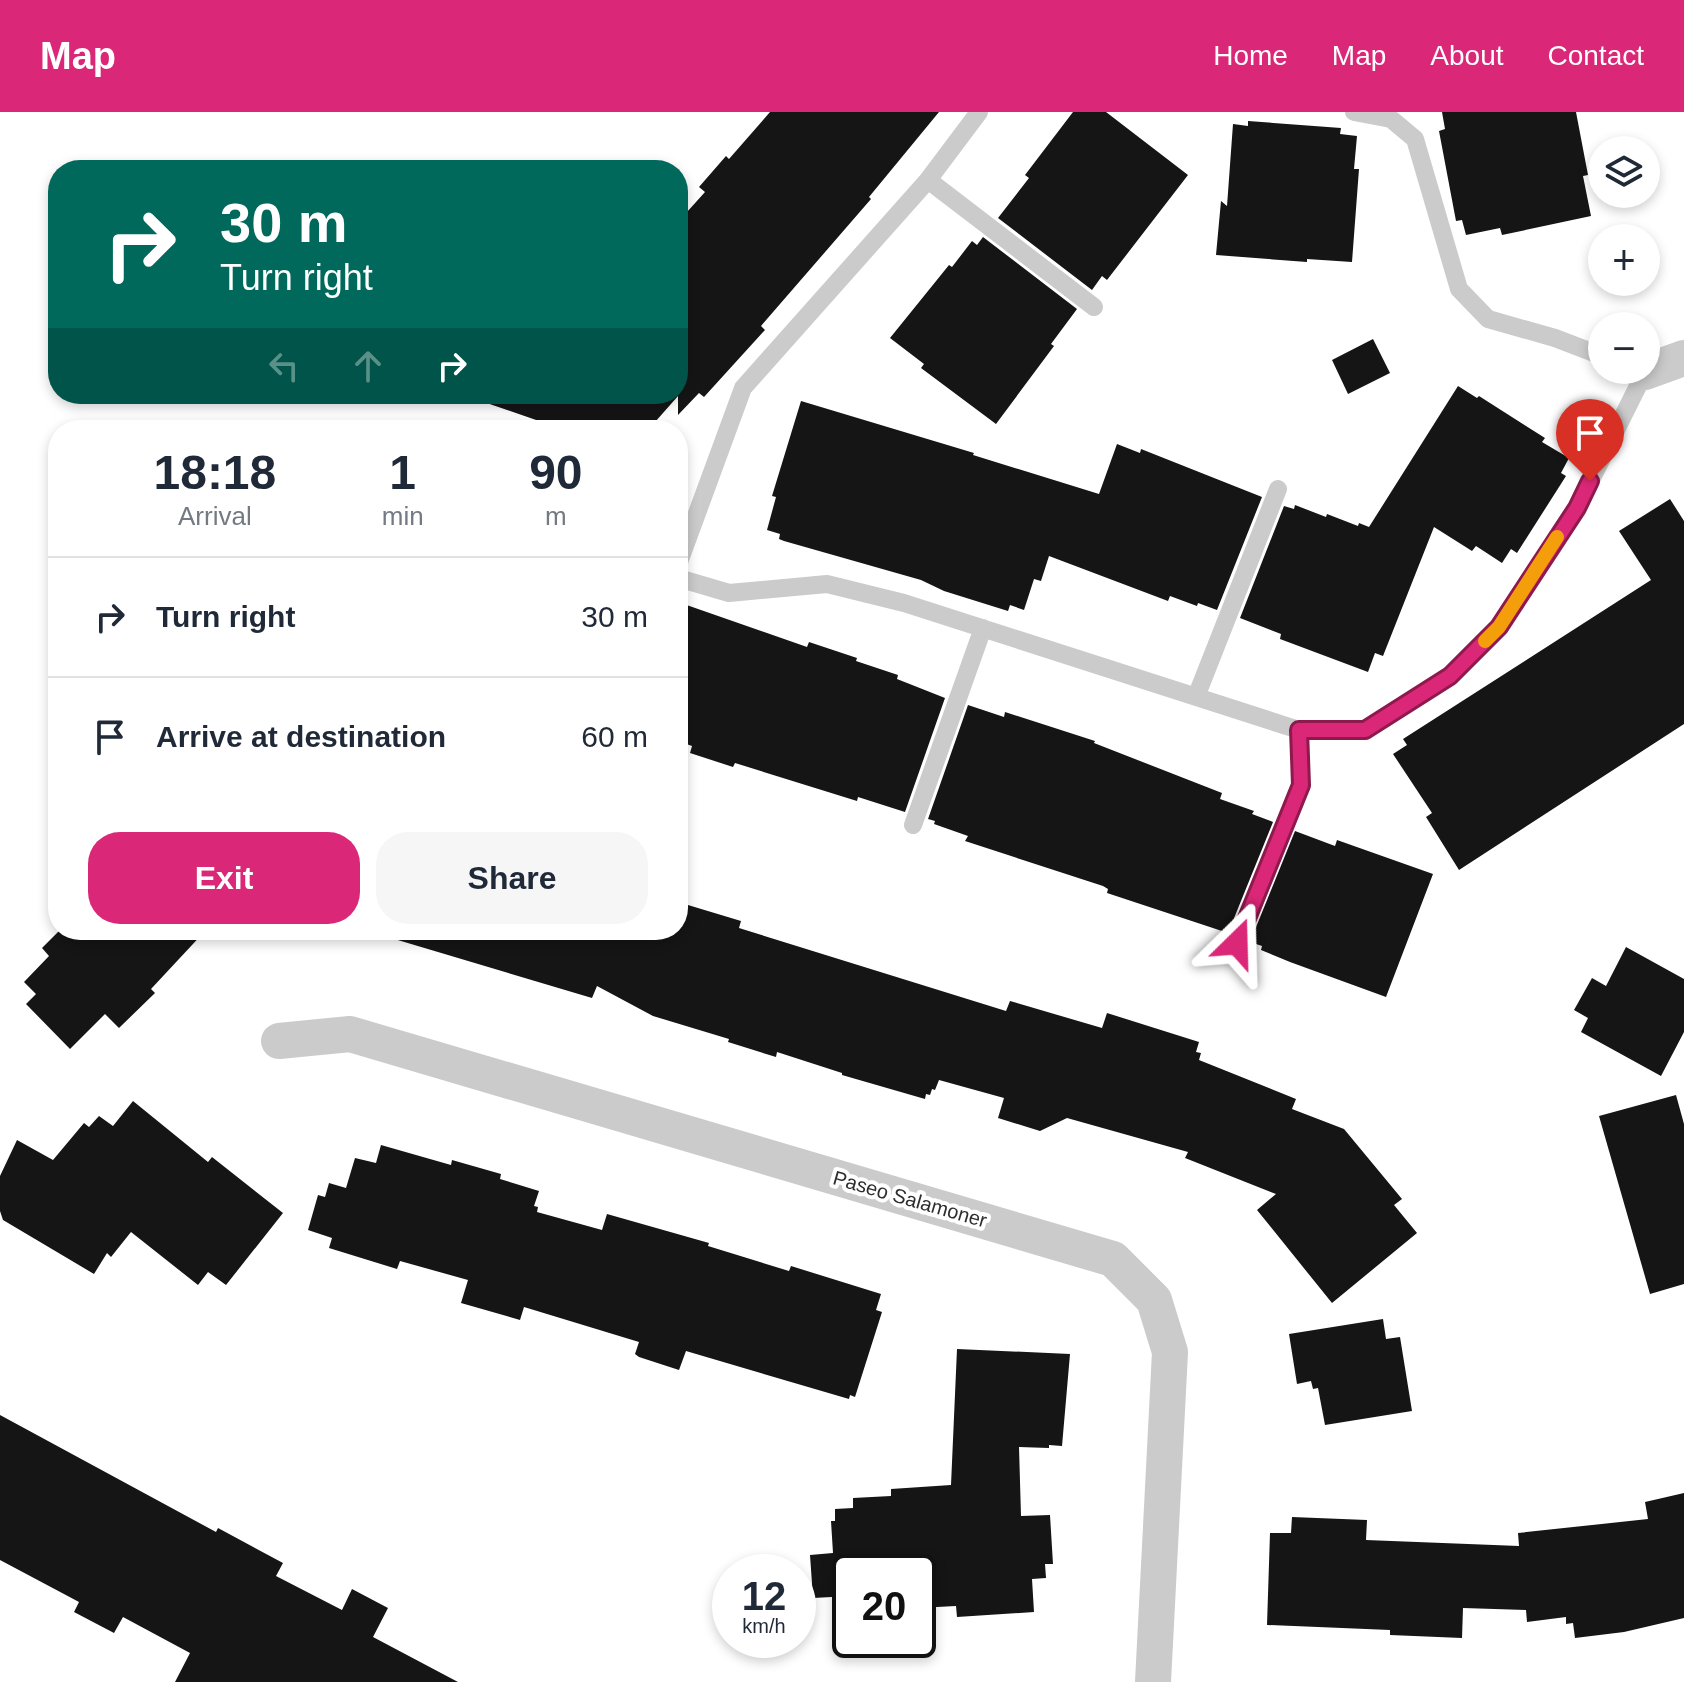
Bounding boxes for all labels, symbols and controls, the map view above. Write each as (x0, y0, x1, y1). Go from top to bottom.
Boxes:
text: Map (40, 35, 116, 77)
text: Home (1213, 40, 1288, 71)
text: Map (1332, 40, 1386, 71)
text: About (1430, 40, 1504, 71)
text: Contact (1548, 40, 1644, 71)
map controls (1588, 136, 1660, 384)
button: layers (1588, 136, 1660, 208)
text: 30 m (220, 191, 348, 254)
icon: right (88, 192, 192, 296)
button: + (1588, 224, 1660, 296)
text: Turn right (220, 257, 373, 298)
button: − (1588, 312, 1660, 384)
icon: left (262, 344, 306, 388)
icon: ahead (346, 344, 390, 388)
icon: right (430, 344, 474, 388)
pin (1556, 399, 1624, 481)
icon: arrive (1568, 411, 1612, 455)
text: 18:18 (153, 446, 276, 499)
text: 1 (389, 446, 416, 499)
text: 90 (529, 446, 583, 499)
text: Arrival (178, 501, 252, 531)
text: min (382, 501, 424, 531)
text: m (545, 501, 567, 531)
icon: right (88, 595, 132, 639)
text: Turn right (156, 600, 295, 633)
text: 30 m (581, 600, 648, 633)
icon: arrive (88, 715, 132, 759)
text: Arrive at destination (156, 720, 446, 753)
text: 60 m (581, 720, 648, 753)
button: Exit (88, 832, 360, 924)
button: Share (376, 832, 648, 924)
position arrow (1195, 901, 1279, 985)
street label: Paseo Salamoner (831, 1167, 990, 1232)
speed limit sign: 20 (832, 1554, 936, 1658)
text: 12 (742, 1574, 786, 1618)
text: km/h (742, 1615, 786, 1637)

